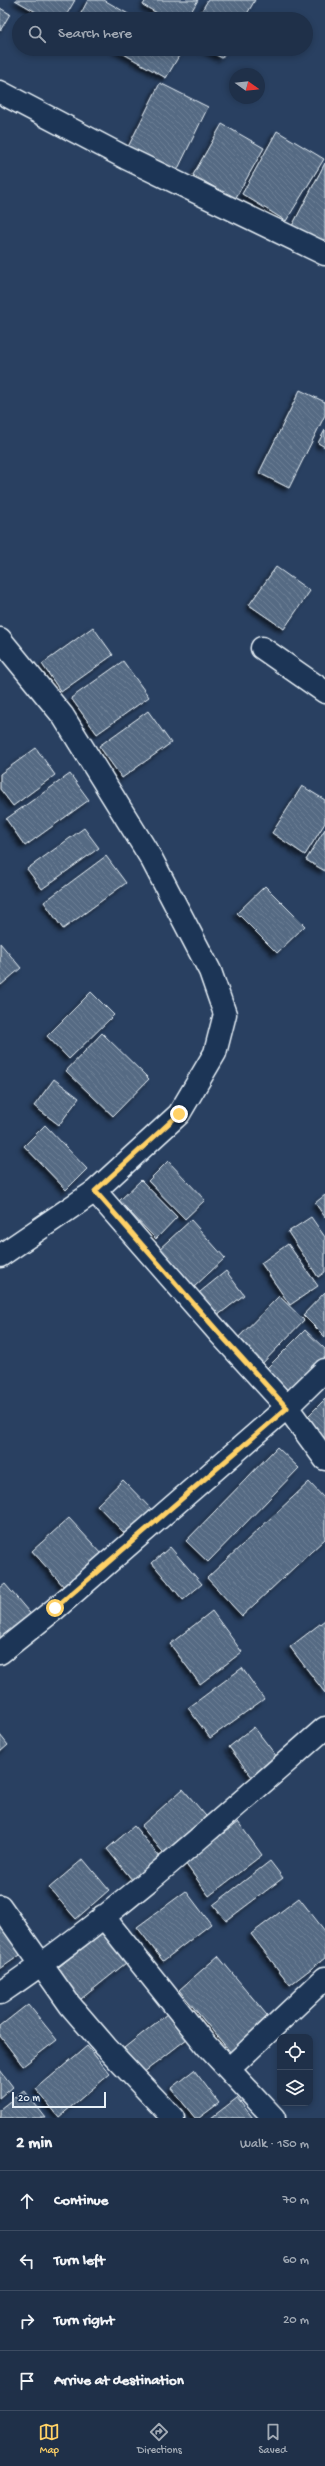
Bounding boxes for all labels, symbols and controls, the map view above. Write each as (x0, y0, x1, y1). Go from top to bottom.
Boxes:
search box (12, 12, 313, 56)
icon: search (26, 23, 48, 45)
text: Search here (58, 25, 132, 43)
north arrow (229, 68, 265, 104)
route end (170, 1105, 188, 1123)
route start (46, 1599, 64, 1617)
map controls (277, 2034, 313, 2106)
button: locate (277, 2034, 313, 2070)
button: layers (277, 2070, 313, 2106)
scale bar (12, 2090, 106, 2109)
text: 20 m (18, 2093, 40, 2105)
text: 2 min (16, 2134, 52, 2154)
text: Walk · 150 m (240, 2137, 309, 2152)
icon: ahead (16, 2190, 38, 2212)
text: Continue (54, 2192, 108, 2210)
text: 70 m (283, 2193, 309, 2208)
icon: left (16, 2250, 38, 2272)
text: Turn left (54, 2252, 105, 2270)
text: 60 m (283, 2253, 309, 2268)
icon: right (16, 2310, 38, 2332)
text: Turn right (54, 2312, 114, 2330)
text: 20 m (283, 2313, 309, 2328)
icon: arrive (16, 2370, 38, 2392)
text: Arrive at destination (54, 2372, 184, 2390)
tab: Map (38, 2421, 60, 2457)
tab: Directions (137, 2421, 182, 2457)
tab: Saved (258, 2421, 287, 2457)

